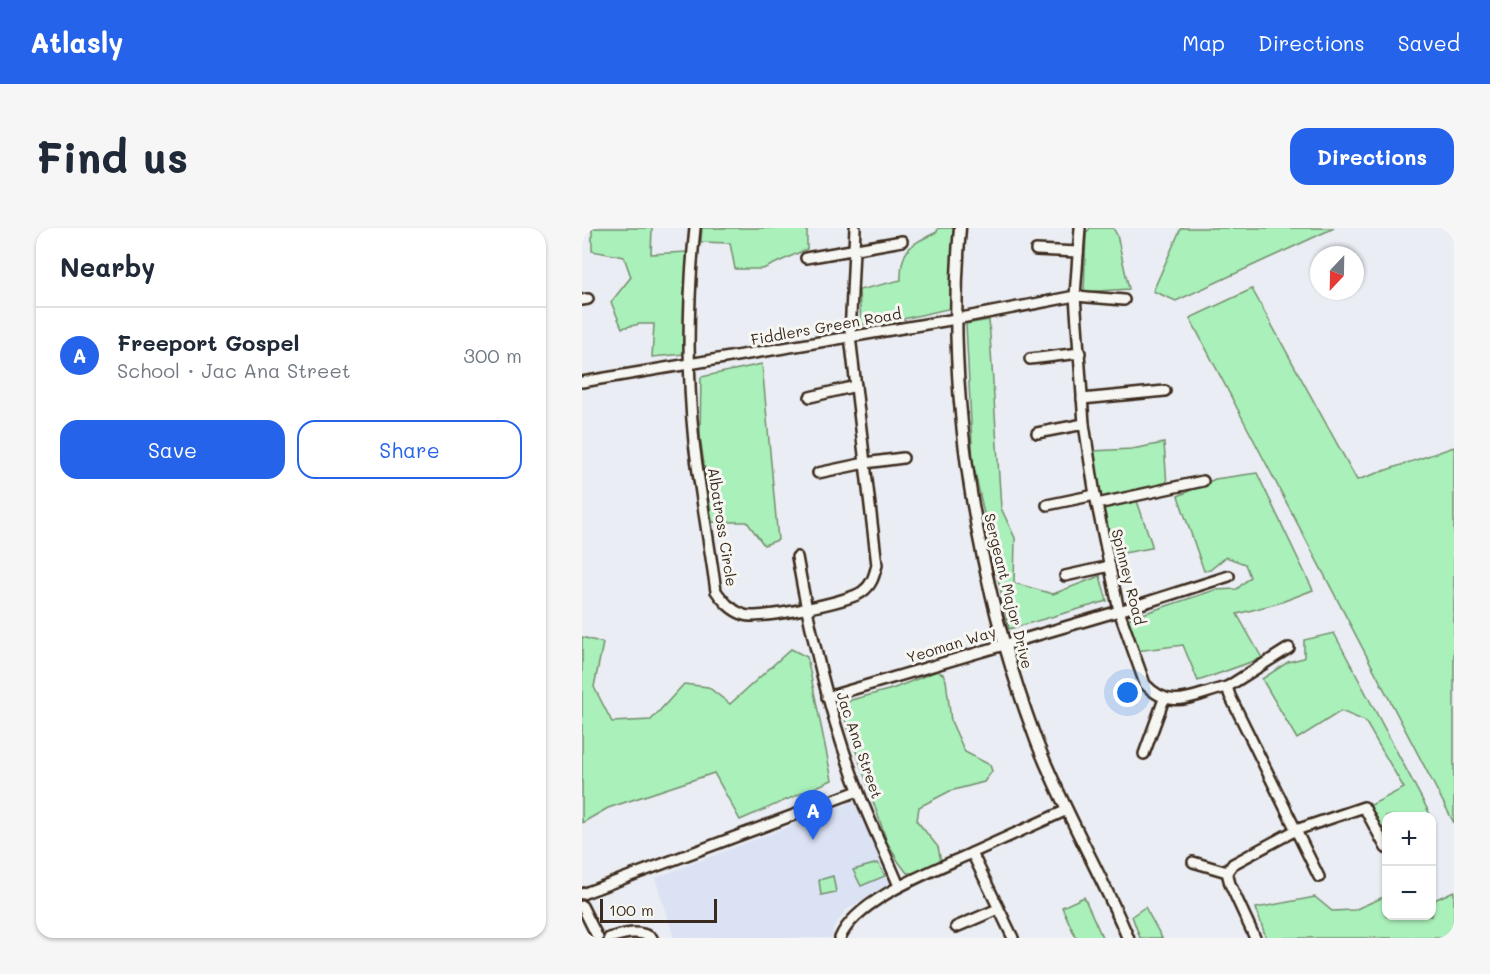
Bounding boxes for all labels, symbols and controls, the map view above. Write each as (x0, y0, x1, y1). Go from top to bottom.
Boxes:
text: Atlasly (30, 24, 124, 60)
text: Map (1182, 29, 1225, 56)
text: Directions (1258, 29, 1365, 56)
text: Saved (1398, 29, 1460, 56)
button: Directions (1290, 128, 1454, 185)
text: Find us (36, 129, 188, 184)
north arrow (1310, 246, 1364, 300)
text: Nearby (60, 250, 155, 284)
street label: Fiddlers Green Road (749, 303, 903, 349)
text: Freeport Gospel (117, 328, 299, 357)
text: A (73, 342, 86, 368)
text: 300 m (463, 342, 522, 368)
text: School · Jac Ana Street (117, 357, 351, 383)
button: Save (60, 420, 285, 479)
button: Share (297, 420, 522, 479)
street label: Albatross Circle (704, 466, 742, 588)
street label: Sergeant Major Drive (980, 511, 1038, 671)
street label: Spinney Road (1107, 527, 1151, 627)
street label: Yeoman Way (904, 621, 998, 667)
your location (1113, 678, 1142, 707)
street label: Jac Ana Street (832, 689, 888, 801)
pin: A (794, 790, 832, 840)
map controls (1382, 812, 1436, 920)
button: + (1382, 812, 1436, 866)
button: − (1382, 866, 1436, 920)
scale bar (600, 896, 717, 924)
text: 100 m (609, 899, 654, 920)

